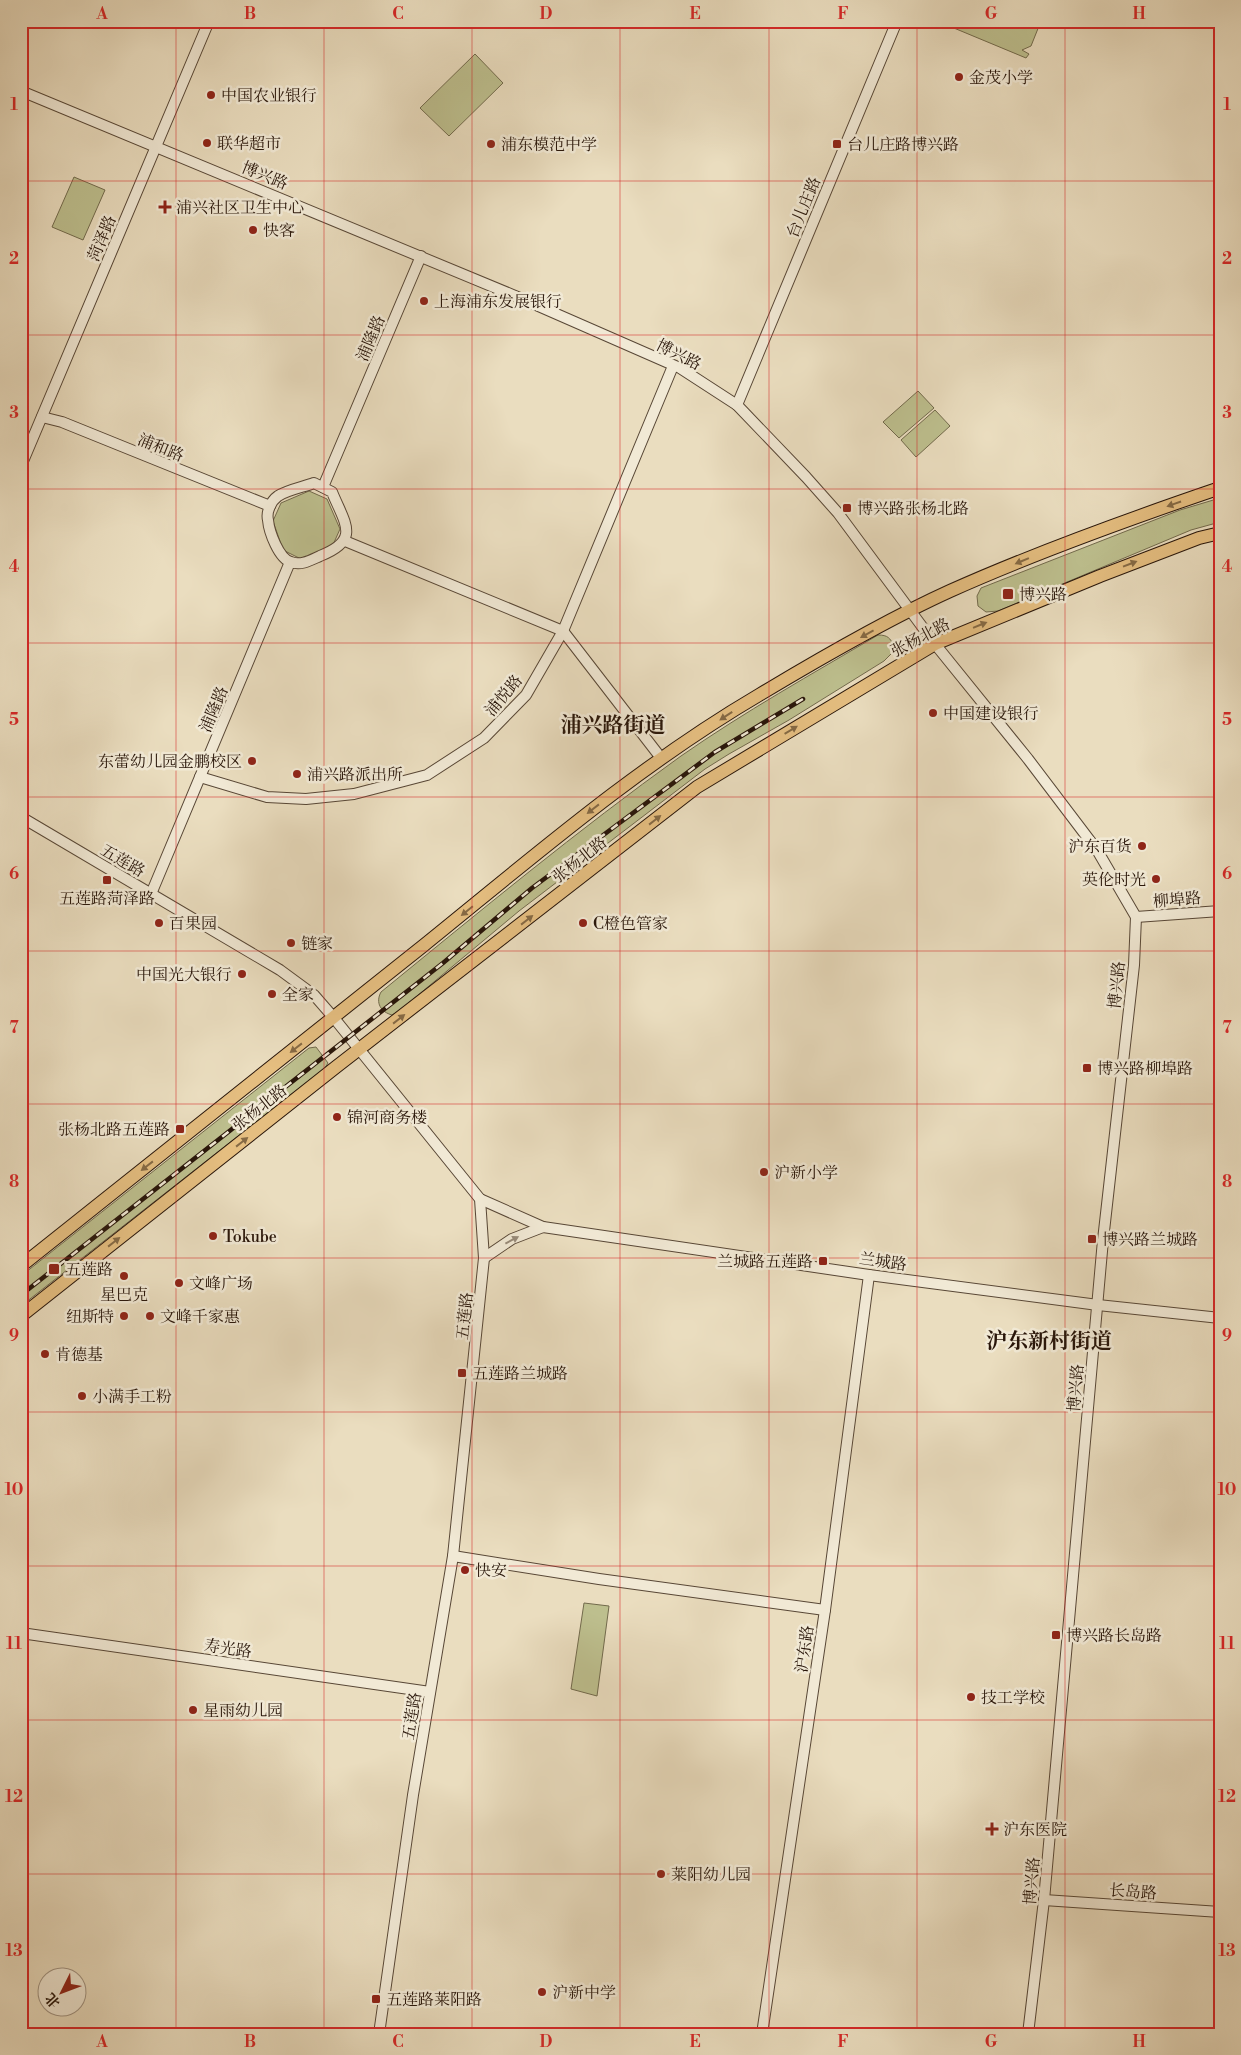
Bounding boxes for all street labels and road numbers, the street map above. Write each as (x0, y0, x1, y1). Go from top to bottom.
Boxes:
street label: 博兴路 (239, 158, 291, 194)
street label: 台儿庄路 (783, 174, 825, 241)
street label: 菏泽路 (83, 212, 121, 264)
street label: 浦隆路 (352, 312, 390, 364)
street label: 博兴路 (653, 335, 704, 375)
street label: 浦和路 (135, 430, 187, 466)
street label: 张杨北路 (888, 614, 953, 662)
street label: 浦悦路 (481, 671, 527, 720)
street label: 浦隆路 (195, 683, 233, 735)
street label: 张杨北路 (548, 832, 611, 887)
street label: 五莲路 (97, 840, 148, 882)
street label: 柳埠路 (1152, 888, 1202, 912)
street label: 博兴路 (1105, 960, 1129, 1010)
street label: 张杨北路 (228, 1080, 291, 1135)
street label: 兰城路 (858, 1249, 908, 1275)
street label: 五莲路 (453, 1291, 477, 1341)
street label: 博兴路 (1064, 1363, 1088, 1413)
street label: 沪东路 (792, 1624, 818, 1674)
street label: 寿光路 (203, 1636, 253, 1662)
street label: 五莲路 (398, 1691, 426, 1741)
street label: 博兴路 (1020, 1856, 1044, 1906)
street label: 长岛路 (1108, 1880, 1158, 1904)

